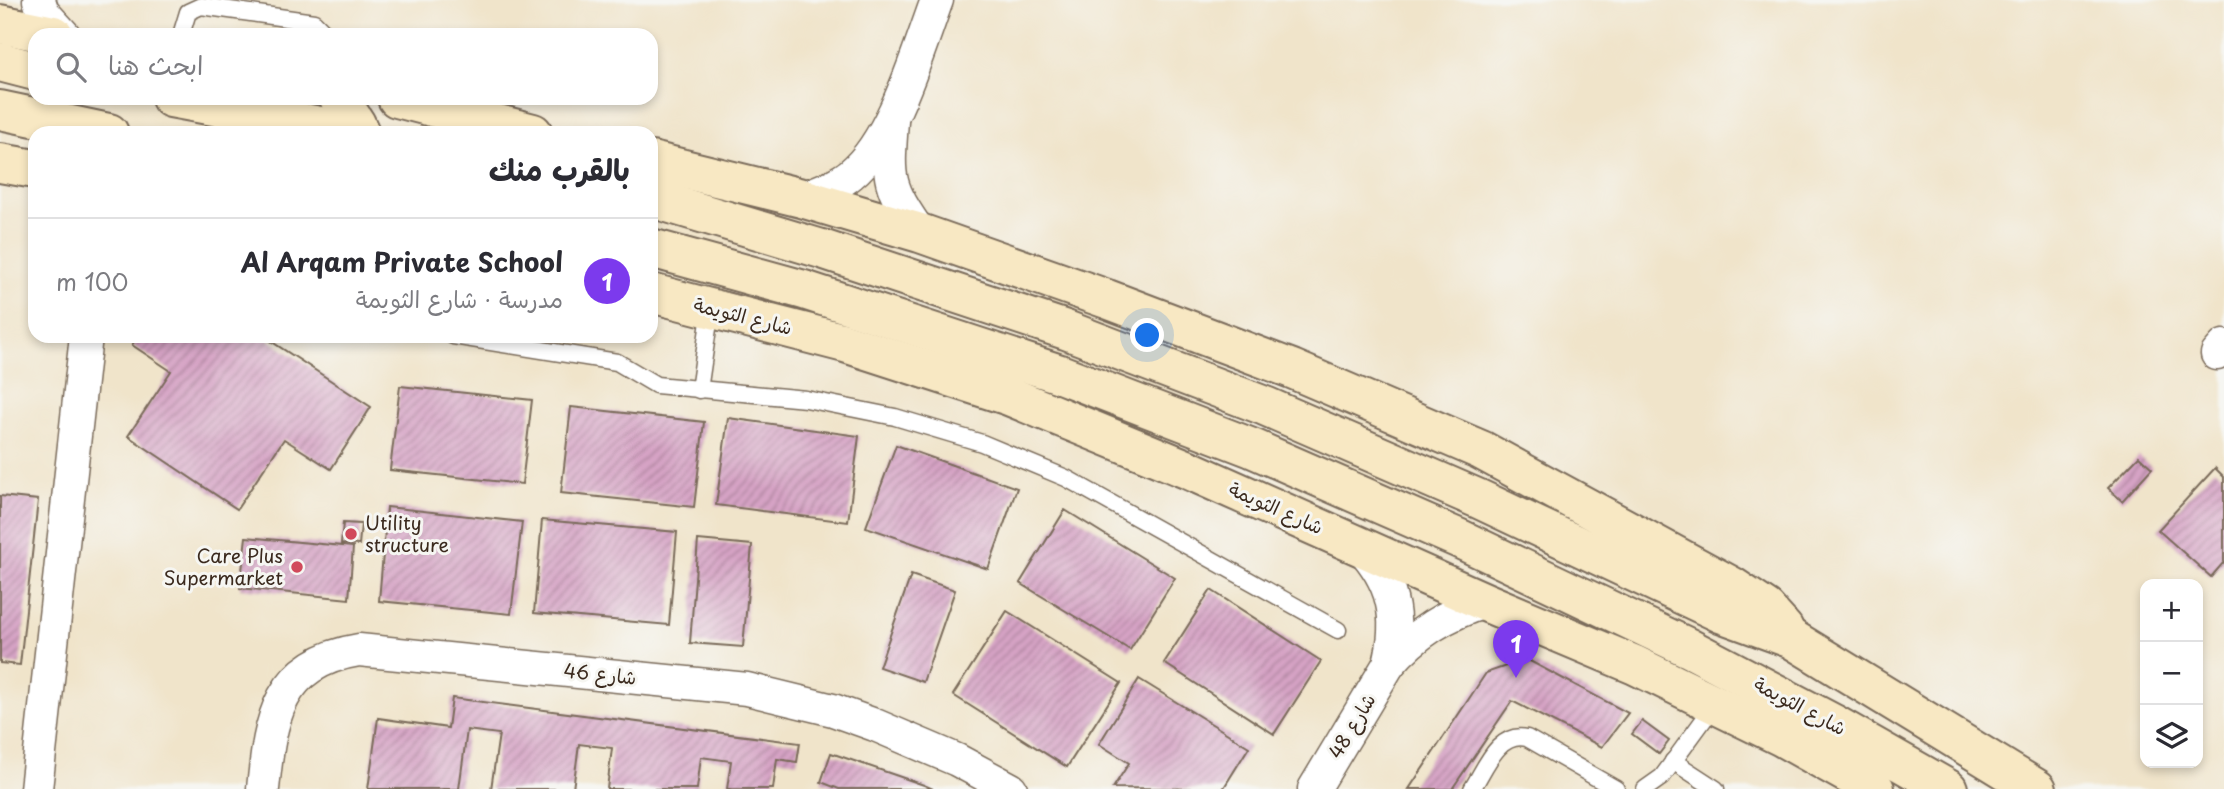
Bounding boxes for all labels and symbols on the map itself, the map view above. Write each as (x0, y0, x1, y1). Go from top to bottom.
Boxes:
street label: شارع الثويمة (691, 289, 795, 342)
your location (1130, 318, 1164, 352)
street label: شارع الثويمة (1224, 474, 1328, 541)
place label: Utility structure (365, 508, 449, 558)
marker: Utility structure (343, 526, 359, 542)
place label: Care Plus Supermarket (164, 541, 283, 591)
marker: Care Plus Supermarket (289, 559, 305, 575)
pin: 1 (1493, 620, 1539, 678)
street label: شارع 46 (562, 655, 638, 692)
street label: شارع الثويمة (1749, 669, 1851, 742)
street label: شارع 48 (1321, 688, 1382, 764)

